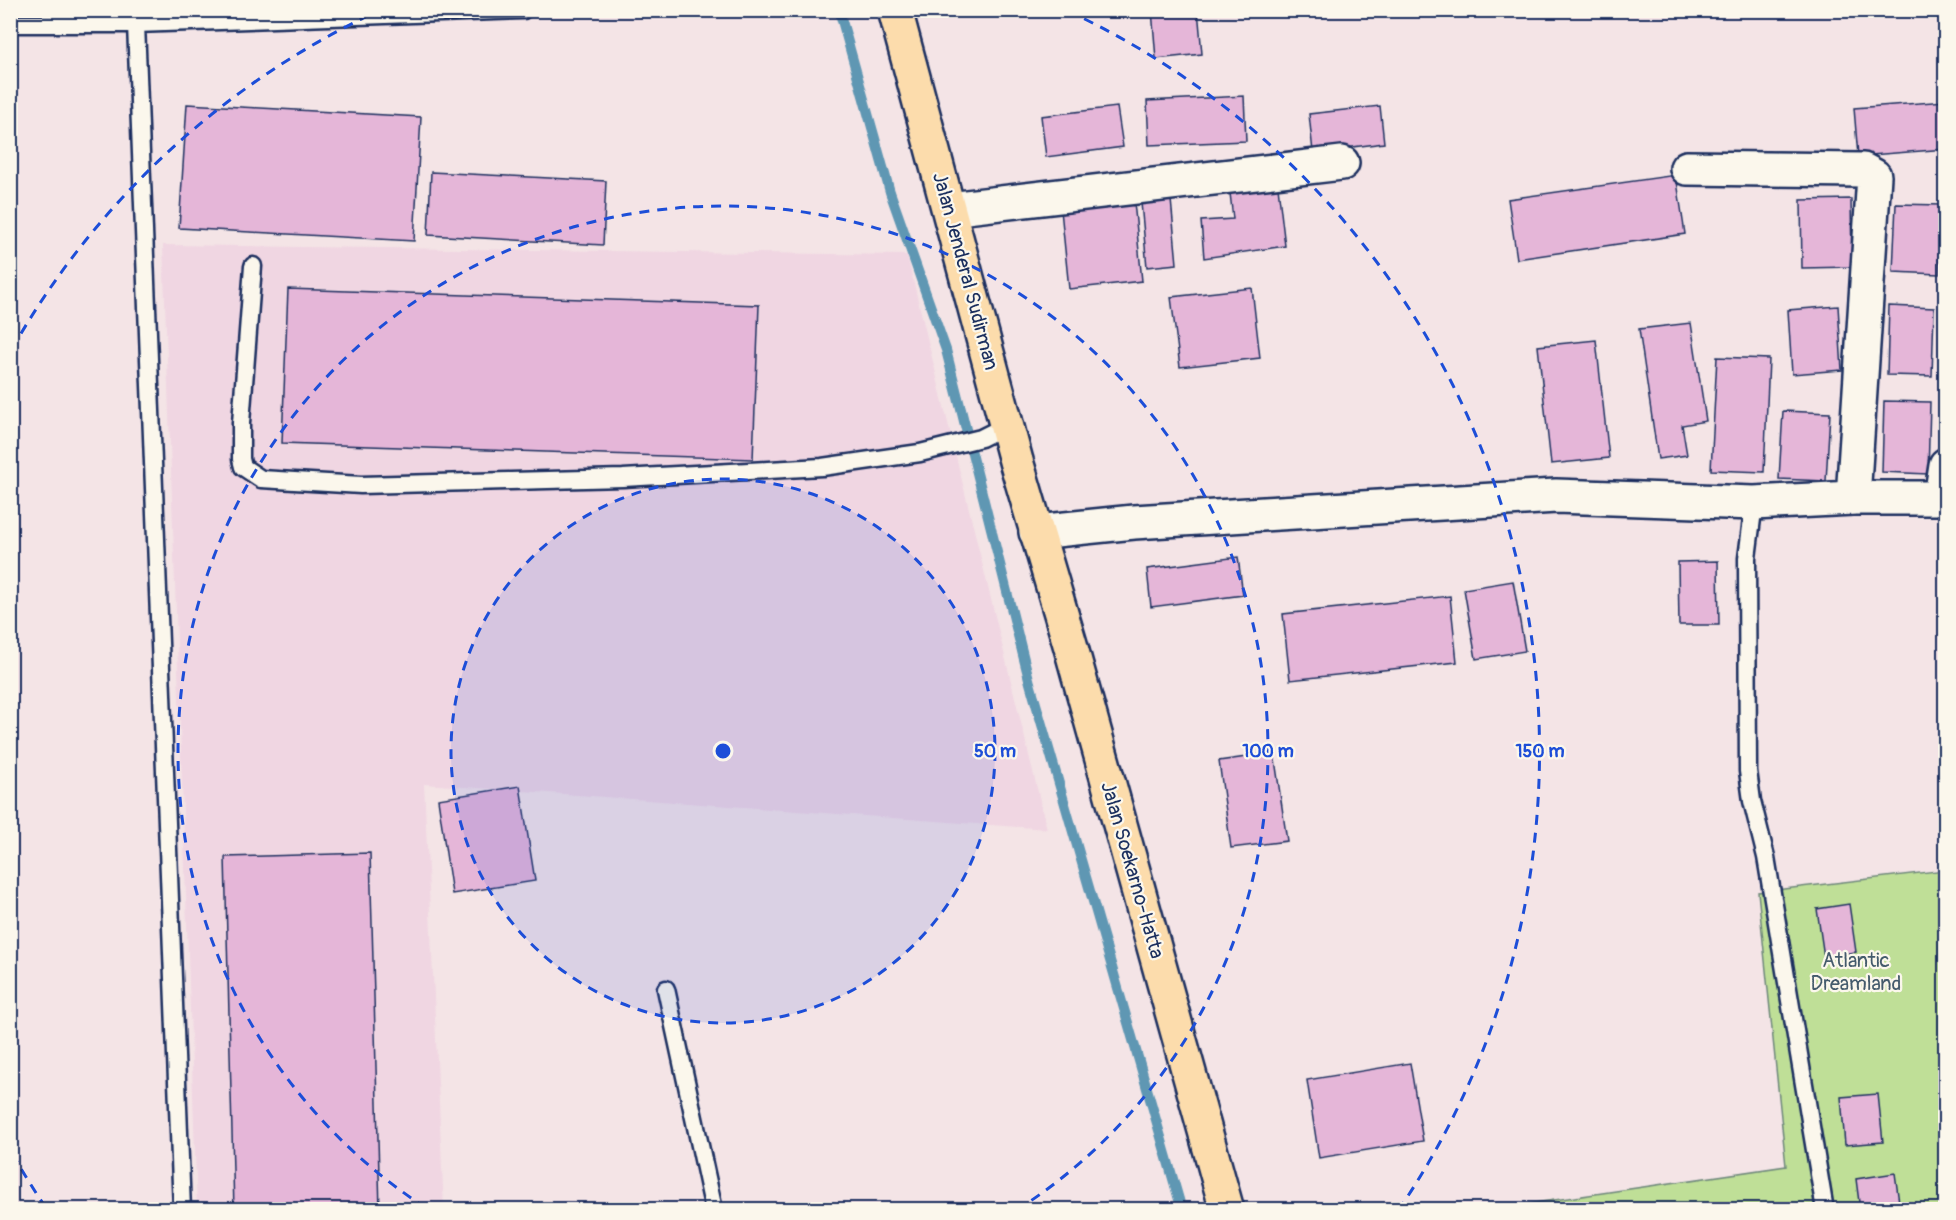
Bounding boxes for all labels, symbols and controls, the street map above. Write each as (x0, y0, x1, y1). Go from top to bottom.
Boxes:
street label: Jalan Jenderal Sudirman (927, 169, 1004, 373)
text: 50 m (974, 740, 1016, 763)
text: 100 m (1242, 740, 1294, 763)
text: 150 m (1516, 740, 1565, 763)
centre of rings (713, 741, 733, 761)
street label: Jalan Soekarno-Hatta (1095, 779, 1170, 961)
park label: Atlantic Dreamland (1811, 948, 1901, 996)

